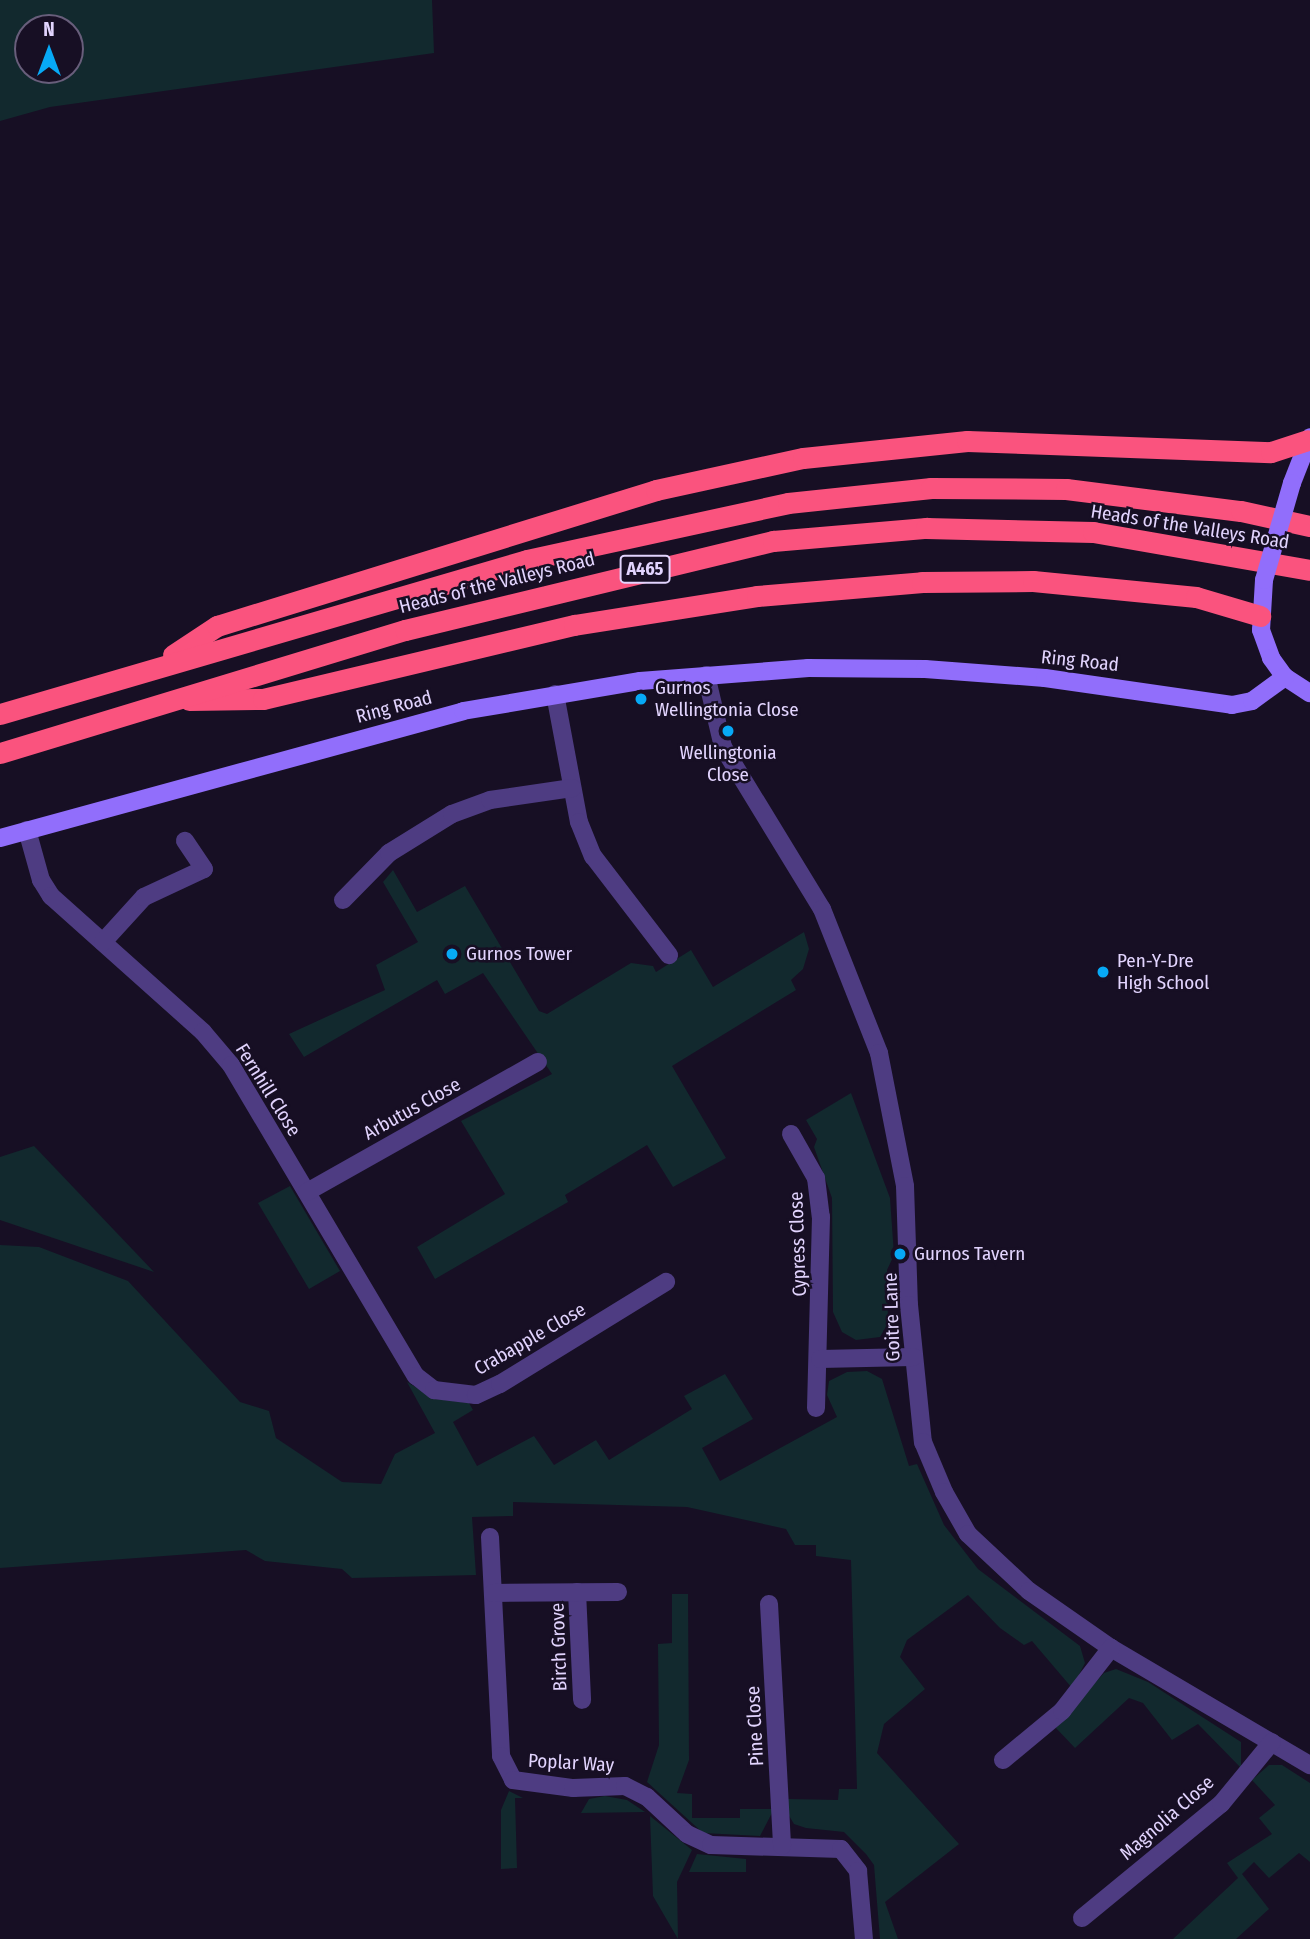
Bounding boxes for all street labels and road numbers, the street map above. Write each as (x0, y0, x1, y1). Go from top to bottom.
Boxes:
street label: Heads of the Valleys Road (1089, 500, 1291, 554)
street label: Heads of the Valleys Road (397, 548, 597, 618)
road number: A465 (619, 554, 671, 584)
street label: Ring Road (1040, 646, 1120, 676)
street label: Ring Road (353, 686, 435, 728)
street label: Fernhill Close (231, 1039, 305, 1141)
street label: Arbutus Close (360, 1073, 464, 1145)
street label: Cypress Close (785, 1191, 811, 1297)
street label: Goitre Lane (879, 1272, 905, 1362)
street label: Crabapple Close (470, 1298, 590, 1380)
street label: Birch Grove (546, 1602, 572, 1692)
street label: Pine Close (742, 1685, 768, 1767)
street label: Poplar Way (527, 1749, 615, 1777)
street label: Magnolia Close (1115, 1771, 1219, 1865)

